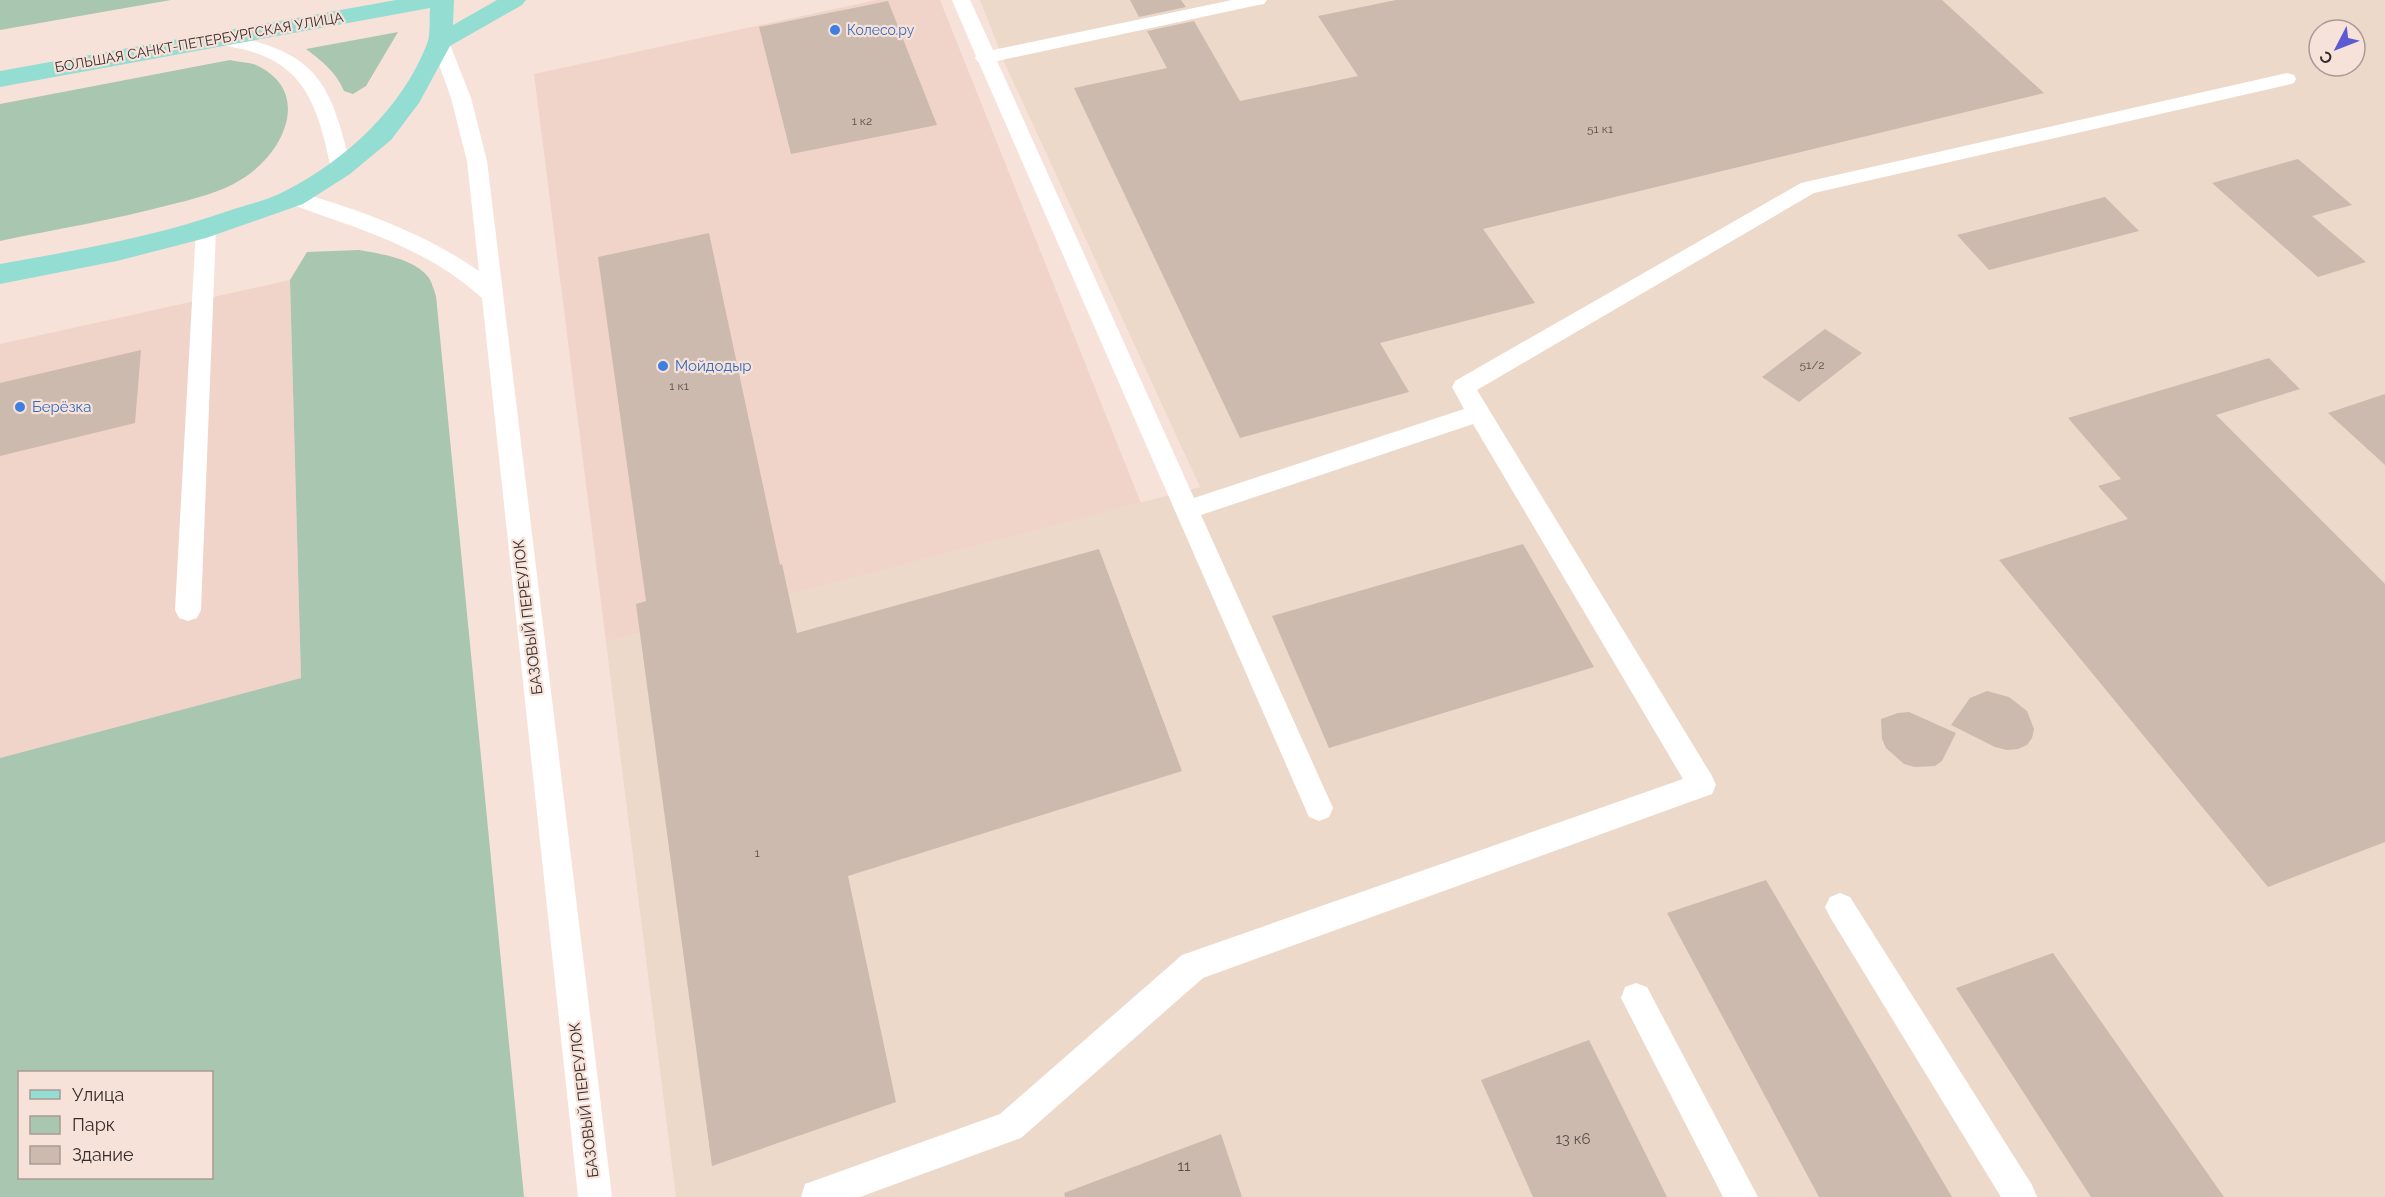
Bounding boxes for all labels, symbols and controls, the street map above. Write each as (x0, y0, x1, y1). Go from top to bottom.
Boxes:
street label: БОЛЬШАЯ САНКТ-ПЕТЕРБУРГСКАЯ УЛИЦА (53, 9, 345, 75)
north arrow (2307, 18, 2367, 78)
place label: Колесо.ру (847, 22, 915, 38)
marker: Колесо.ру (828, 23, 842, 37)
text: С (2315, 47, 2337, 68)
house number: 1 к2 (852, 114, 872, 128)
house number: 51 к1 (1587, 122, 1613, 136)
place label: Мойдодыр (675, 357, 752, 375)
house number: 51/2 (1800, 358, 1824, 372)
marker: Мойдодыр (656, 359, 670, 373)
house number: 1 к1 (669, 379, 689, 393)
place label: Берёзка (32, 398, 92, 416)
marker: Берёзка (13, 400, 27, 414)
street label: БАЗОВЫЙ ПЕРЕУЛОК (509, 538, 546, 696)
house number: 1 (754, 846, 760, 860)
street label: БАЗОВЫЙ ПЕРЕУЛОК (565, 1021, 602, 1179)
legend (18, 1071, 213, 1179)
text: Улица (72, 1084, 124, 1105)
text: Парк (72, 1114, 115, 1135)
house number: 13 к6 (1555, 1130, 1591, 1148)
text: Здание (72, 1144, 134, 1165)
house number: 11 (1178, 1157, 1191, 1175)

